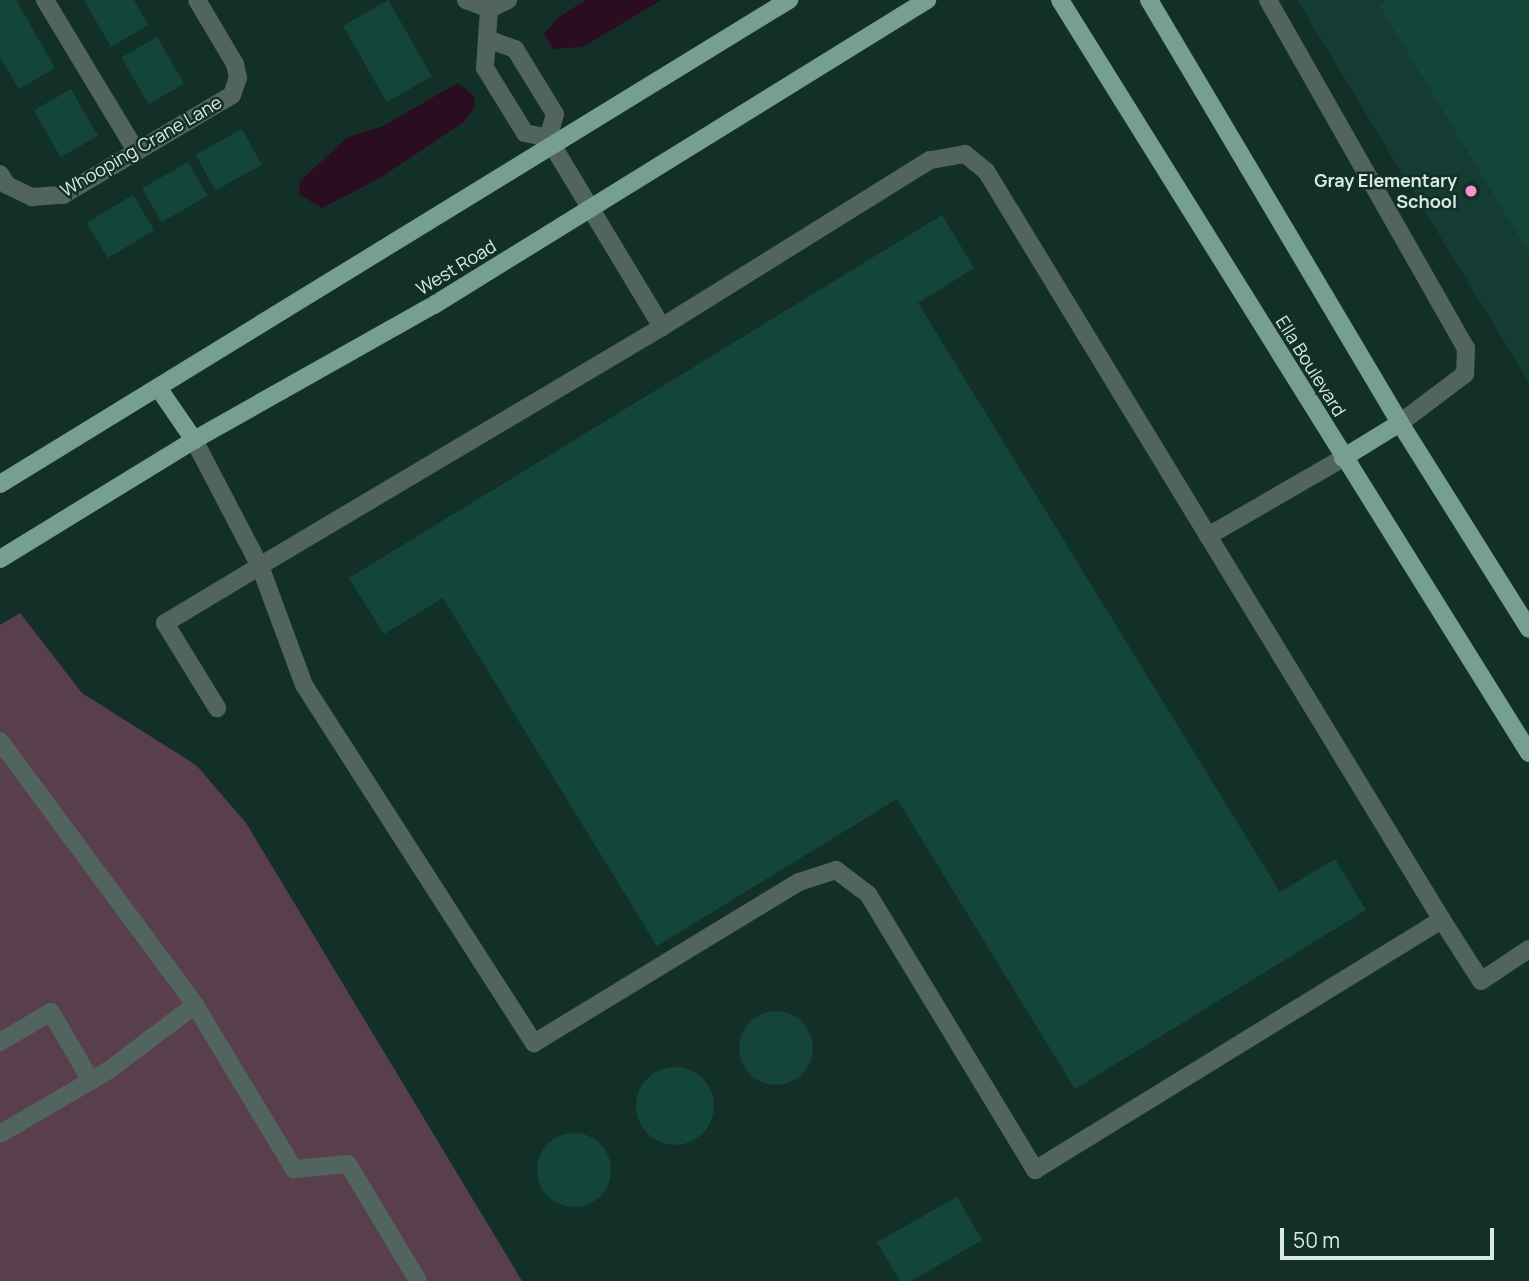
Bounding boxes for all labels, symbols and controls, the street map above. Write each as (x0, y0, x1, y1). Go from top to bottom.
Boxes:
street label: Whooping Crane Lane (56, 91, 226, 201)
place label: Gray Elementary School (1314, 170, 1457, 212)
marker: Gray Elementary School (1463, 183, 1479, 199)
street label: West Road (412, 235, 500, 299)
street label: Ella Boulevard (1271, 312, 1351, 420)
scale bar (1284, 1214, 1498, 1258)
text: 50 m (1293, 1226, 1340, 1254)

